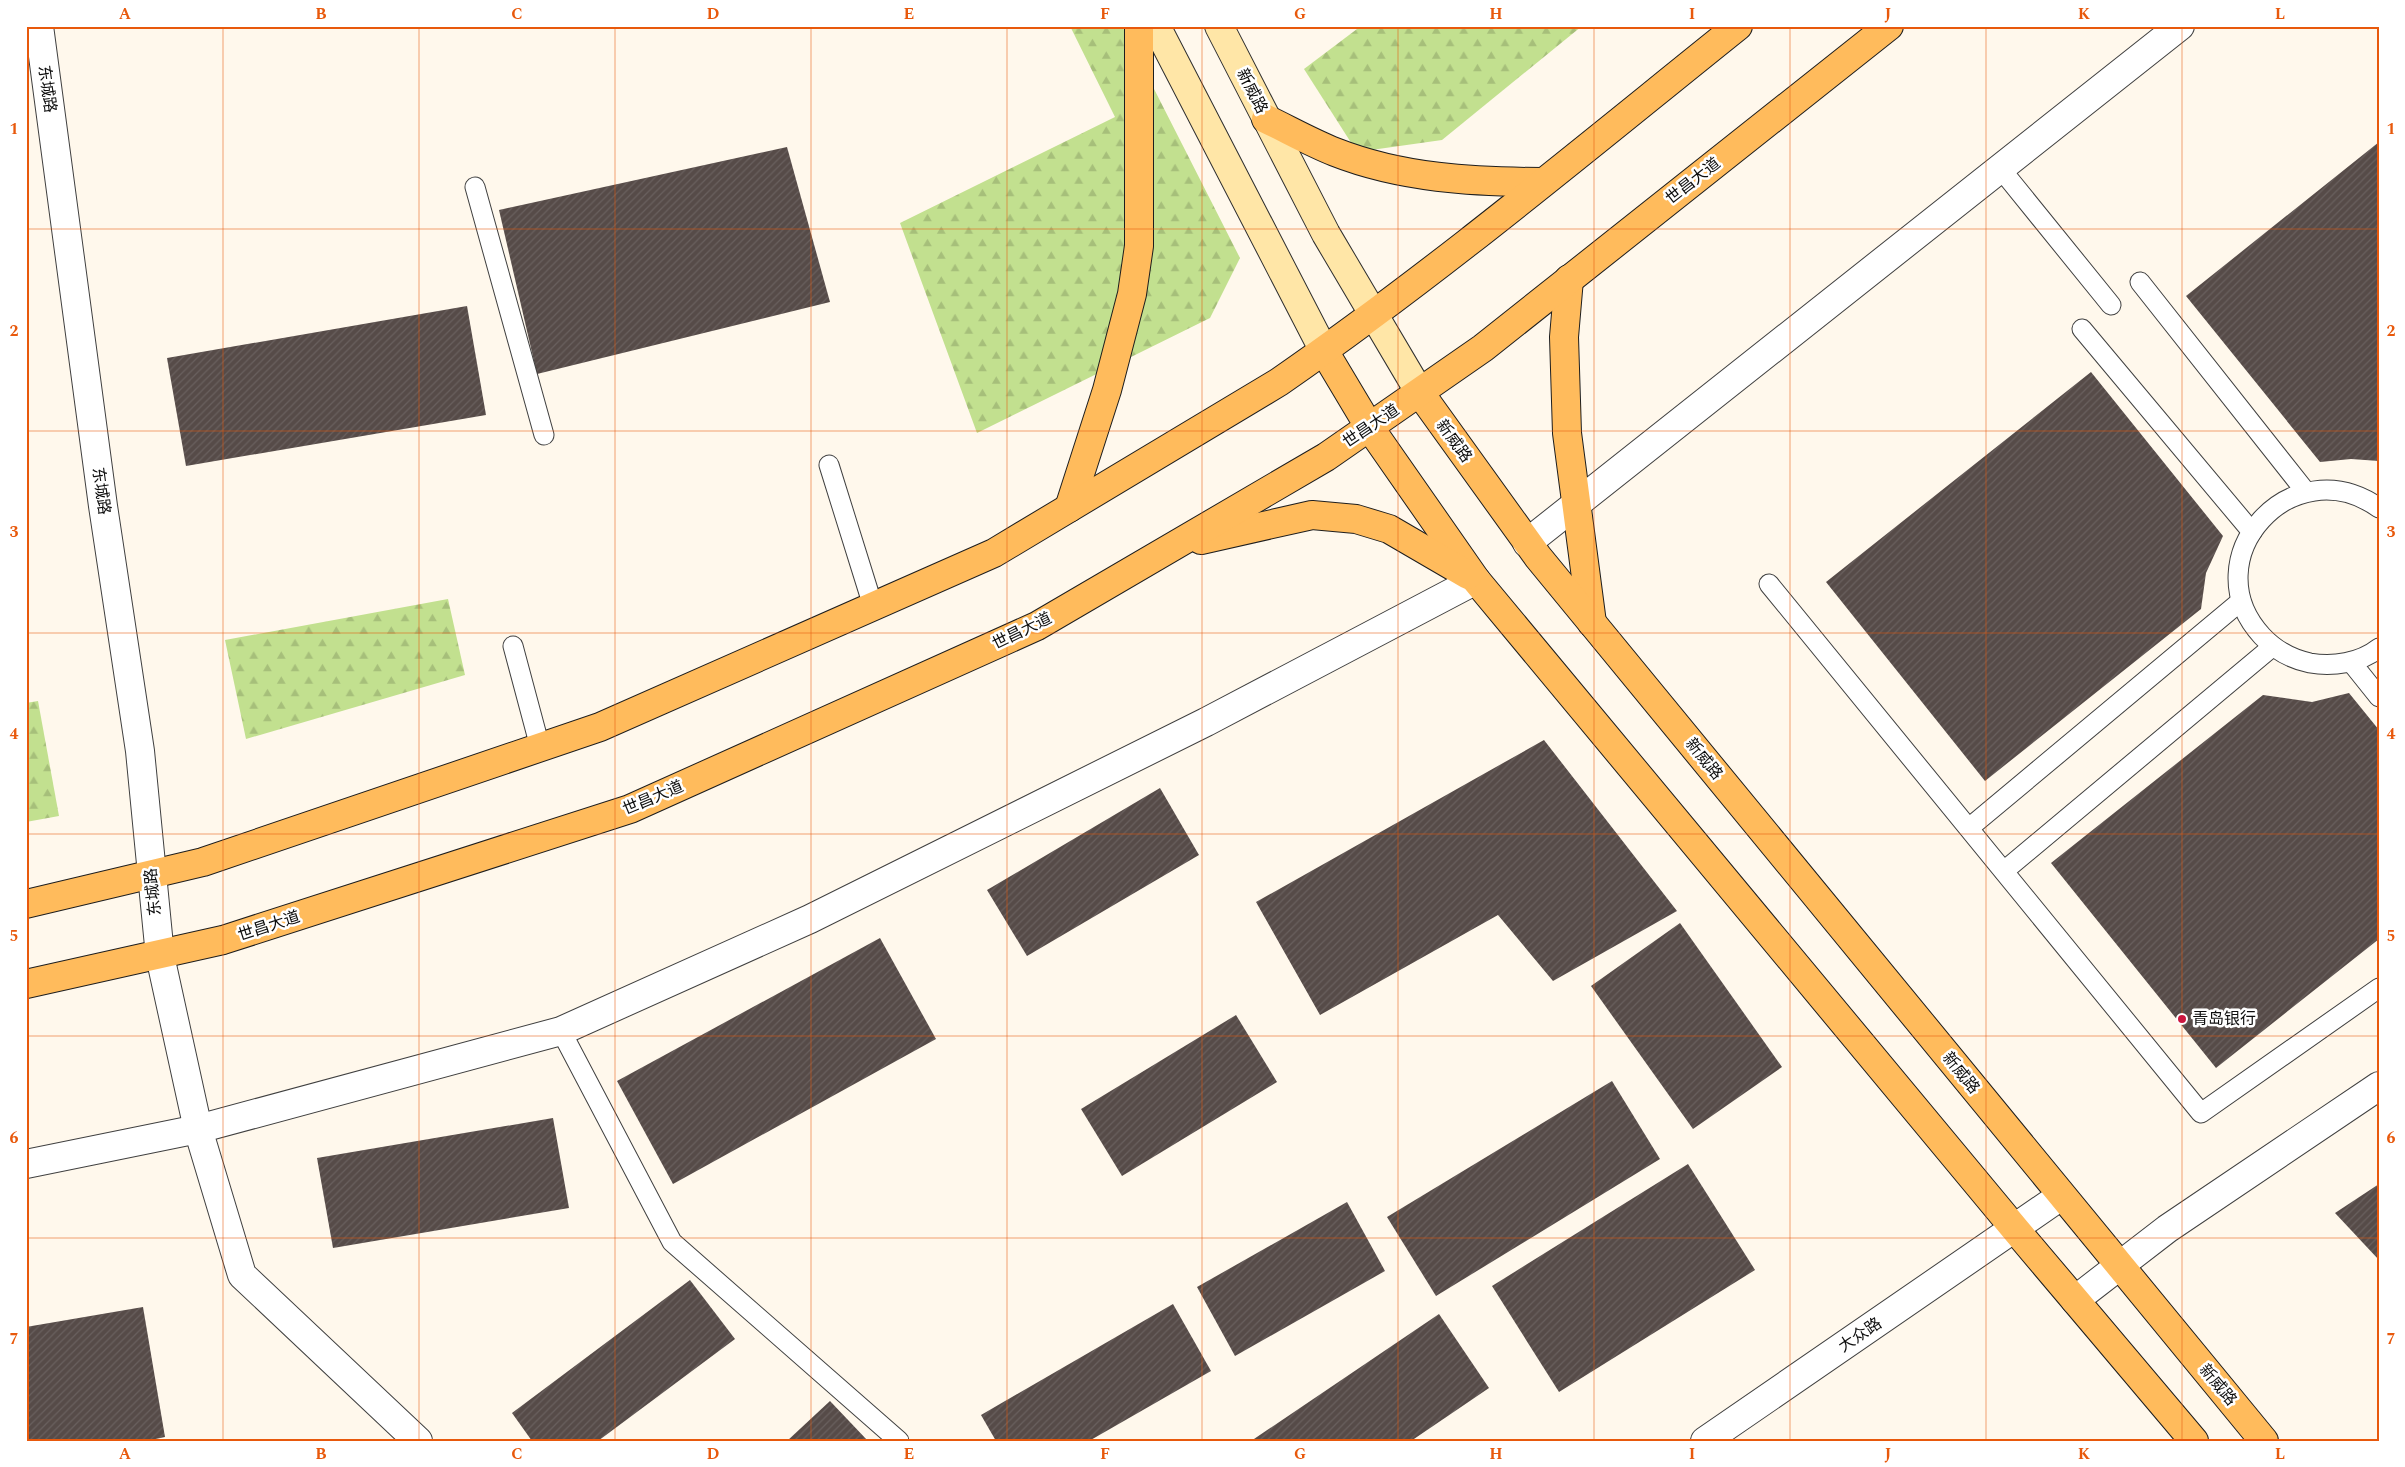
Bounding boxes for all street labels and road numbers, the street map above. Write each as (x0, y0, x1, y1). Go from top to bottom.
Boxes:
street label: 东城路 (32, 64, 62, 114)
street label: 新威路 (1230, 64, 1274, 118)
street label: 世昌大道 (1660, 152, 1726, 210)
street label: 世昌大道 (1338, 398, 1404, 454)
street label: 新威路 (1430, 415, 1478, 467)
street label: 东城路 (86, 466, 116, 516)
street label: 世昌大道 (988, 606, 1056, 656)
street label: 新威路 (1680, 733, 1728, 785)
street label: 世昌大道 (619, 774, 687, 822)
street label: 东城路 (139, 867, 167, 917)
street label: 世昌大道 (235, 905, 303, 947)
street label: 新威路 (1937, 1047, 1985, 1099)
street label: 大众路 (1833, 1312, 1887, 1358)
street label: 新威路 (2193, 1359, 2243, 1411)

